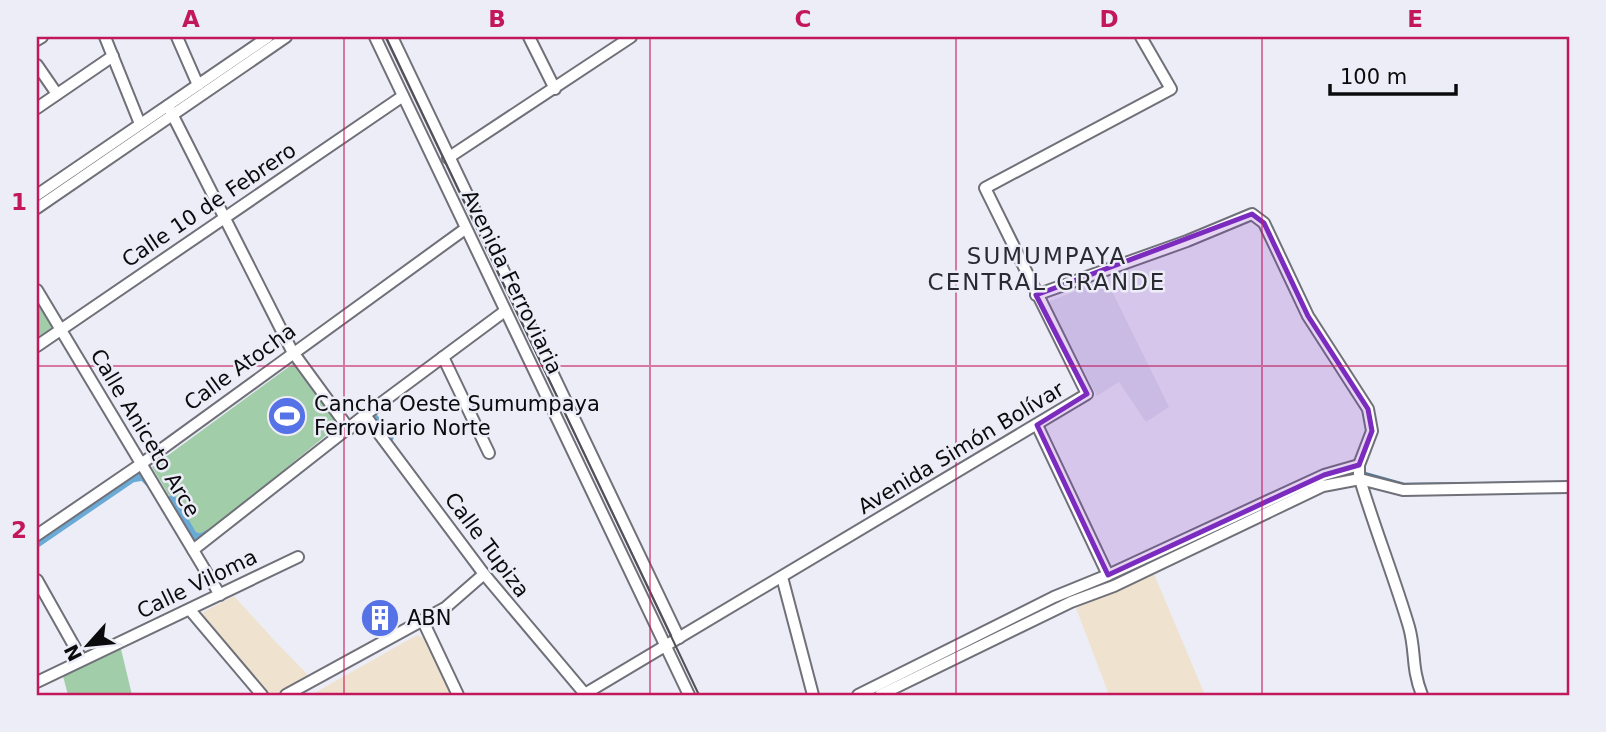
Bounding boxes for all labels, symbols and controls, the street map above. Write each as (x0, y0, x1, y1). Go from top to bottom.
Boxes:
text: A (182, 6, 200, 32)
text: B (488, 6, 506, 32)
text: C (795, 6, 811, 32)
text: D (1099, 6, 1119, 32)
text: E (1407, 6, 1423, 32)
scale bar (1330, 52, 1456, 96)
text: 100 m (1340, 65, 1407, 89)
street label: Calle 10 de Febrero (118, 138, 300, 272)
street label: Avenida Ferroviaria (457, 186, 567, 378)
text: 1 (11, 189, 27, 215)
district label: SUMUMPAYA CENTRAL GRANDE (928, 243, 1166, 295)
street label: Calle Atocha (180, 319, 300, 415)
street label: Calle Aniceto Arce (85, 345, 205, 521)
street label: Avenida Simón Bolívar (854, 377, 1069, 519)
place label: Cancha Oeste Sumumpaya Ferroviario Norte (314, 392, 600, 440)
sports icon: Cancha Oeste Sumumpaya Ferroviario Norte (266, 395, 308, 437)
street label: Calle Tupiza (440, 488, 534, 602)
text: 2 (11, 517, 27, 543)
street label: Calle Viloma (133, 545, 261, 623)
building icon: ABN (359, 597, 401, 639)
place label: ABN (407, 606, 451, 630)
north arrow (52, 610, 122, 680)
text: N (59, 641, 86, 665)

